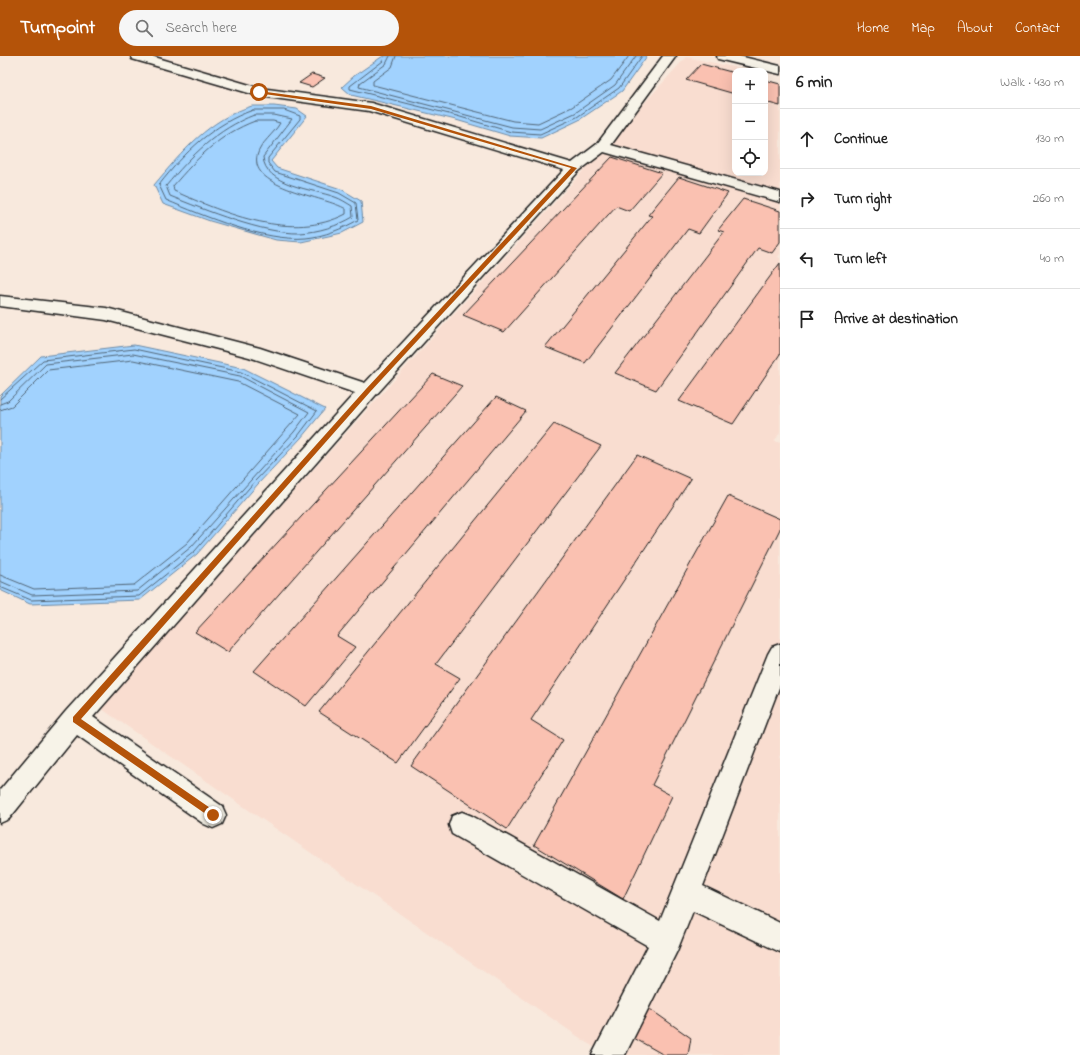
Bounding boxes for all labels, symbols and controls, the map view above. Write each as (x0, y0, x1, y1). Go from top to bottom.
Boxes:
search box (119, 10, 399, 46)
text: Turnpoint (20, 15, 95, 42)
icon: search (133, 17, 155, 39)
text: Search here (165, 17, 237, 39)
text: Home (857, 18, 889, 39)
text: Map (911, 18, 935, 39)
text: About (957, 18, 993, 39)
text: Contact (1015, 18, 1060, 39)
map controls (732, 68, 768, 176)
button: + (732, 68, 768, 104)
text: 6 min (796, 70, 832, 95)
text: Walk · 430 m (1000, 73, 1064, 92)
route start (250, 83, 268, 101)
button: − (732, 104, 768, 140)
icon: ahead (796, 128, 818, 150)
text: Continue (834, 128, 888, 150)
text: 130 m (1036, 129, 1064, 148)
button: locate (732, 140, 768, 176)
icon: right (796, 188, 818, 210)
text: Turn right (834, 188, 892, 210)
text: 260 m (1033, 189, 1064, 208)
icon: left (796, 248, 818, 270)
text: Turn left (834, 248, 887, 270)
text: 40 m (1040, 249, 1064, 268)
icon: arrive (796, 308, 818, 330)
text: Arrive at destination (834, 308, 958, 330)
route end (204, 806, 222, 824)

